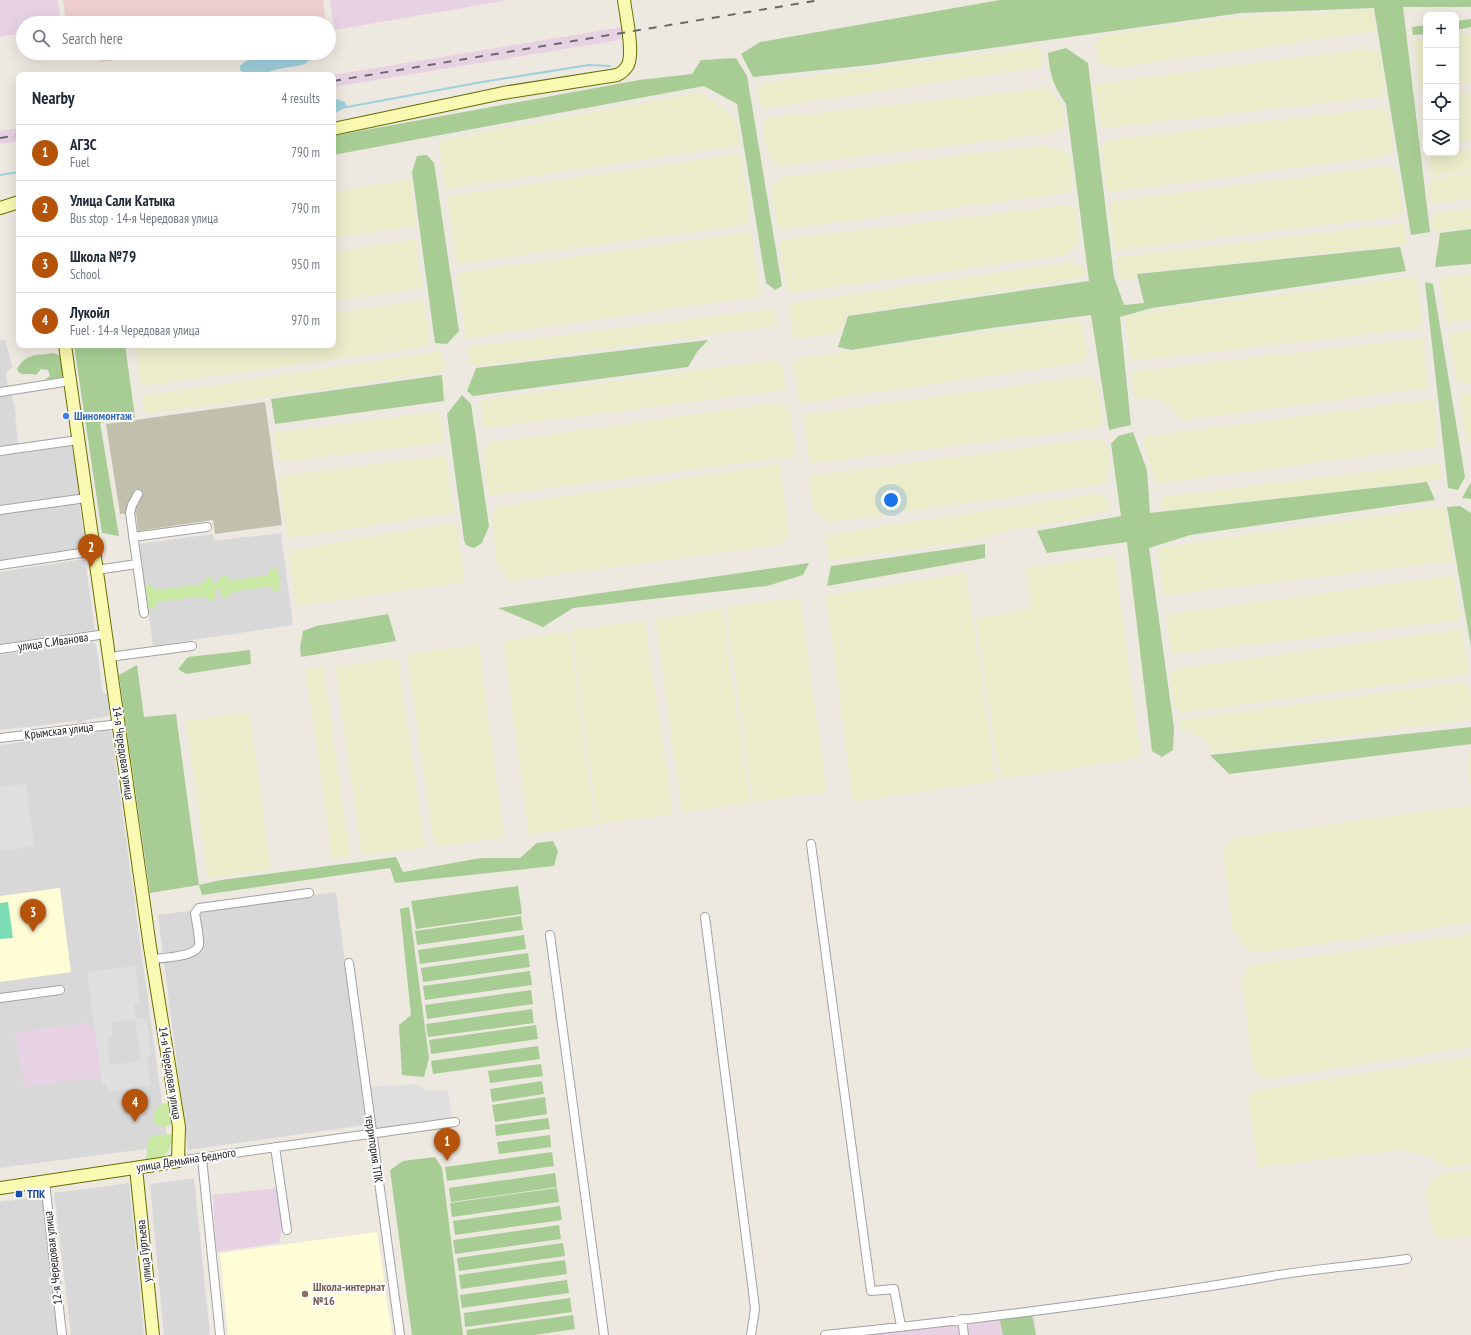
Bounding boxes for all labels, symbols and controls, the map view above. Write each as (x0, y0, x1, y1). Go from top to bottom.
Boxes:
map controls (1423, 12, 1459, 156)
button: + (1423, 12, 1459, 48)
search box (16, 16, 336, 60)
icon: search (30, 27, 52, 49)
text: Search here (62, 29, 123, 48)
button: − (1423, 48, 1459, 84)
button: locate (1423, 84, 1459, 120)
text: Nearby (32, 87, 75, 109)
text: 4 results (281, 90, 320, 107)
button: layers (1423, 120, 1459, 156)
text: АГЗС (70, 135, 97, 154)
text: 1 (42, 144, 48, 161)
text: 790 m (291, 144, 320, 161)
text: Fuel (70, 154, 89, 171)
text: Улица Сали Катыка (70, 191, 175, 210)
text: 2 (42, 200, 48, 217)
text: 790 m (291, 200, 320, 217)
text: Bus stop · 14-я Чередовая улица (70, 210, 218, 227)
text: Школа №79 (70, 247, 136, 266)
text: 3 (42, 256, 48, 273)
text: 950 m (291, 256, 320, 273)
text: School (70, 266, 100, 283)
text: Лукойл (70, 303, 110, 322)
text: 4 (42, 312, 48, 329)
text: 970 m (291, 312, 320, 329)
text: Fuel · 14-я Чередовая улица (70, 322, 200, 339)
place label: Шиномонтаж (74, 408, 133, 423)
marker: Шиномонтаж (61, 411, 71, 421)
your location (881, 490, 901, 510)
pin: 2 (78, 534, 104, 567)
street label: улица С.Иванова (17, 629, 89, 654)
street label: 14-я Чередовая улица (110, 705, 137, 801)
street label: Крымская улица (24, 719, 94, 742)
pin: 3 (20, 899, 46, 932)
street label: 14-я Чередовая улица (156, 1025, 185, 1121)
pin: 4 (122, 1089, 148, 1122)
street label: территория ТПК (362, 1114, 387, 1184)
pin: 1 (434, 1128, 460, 1161)
street label: улица Демьяна Бедного (135, 1144, 237, 1175)
place label: ТПК (27, 1186, 46, 1201)
marker: ТПК (14, 1189, 24, 1199)
street label: 12-я Чередовая улица (40, 1210, 65, 1306)
street label: улица Гуртьева (133, 1219, 154, 1283)
place label: Школа-интернат №16 (313, 1279, 386, 1308)
marker: Школа-интернат №16 (300, 1289, 310, 1299)

